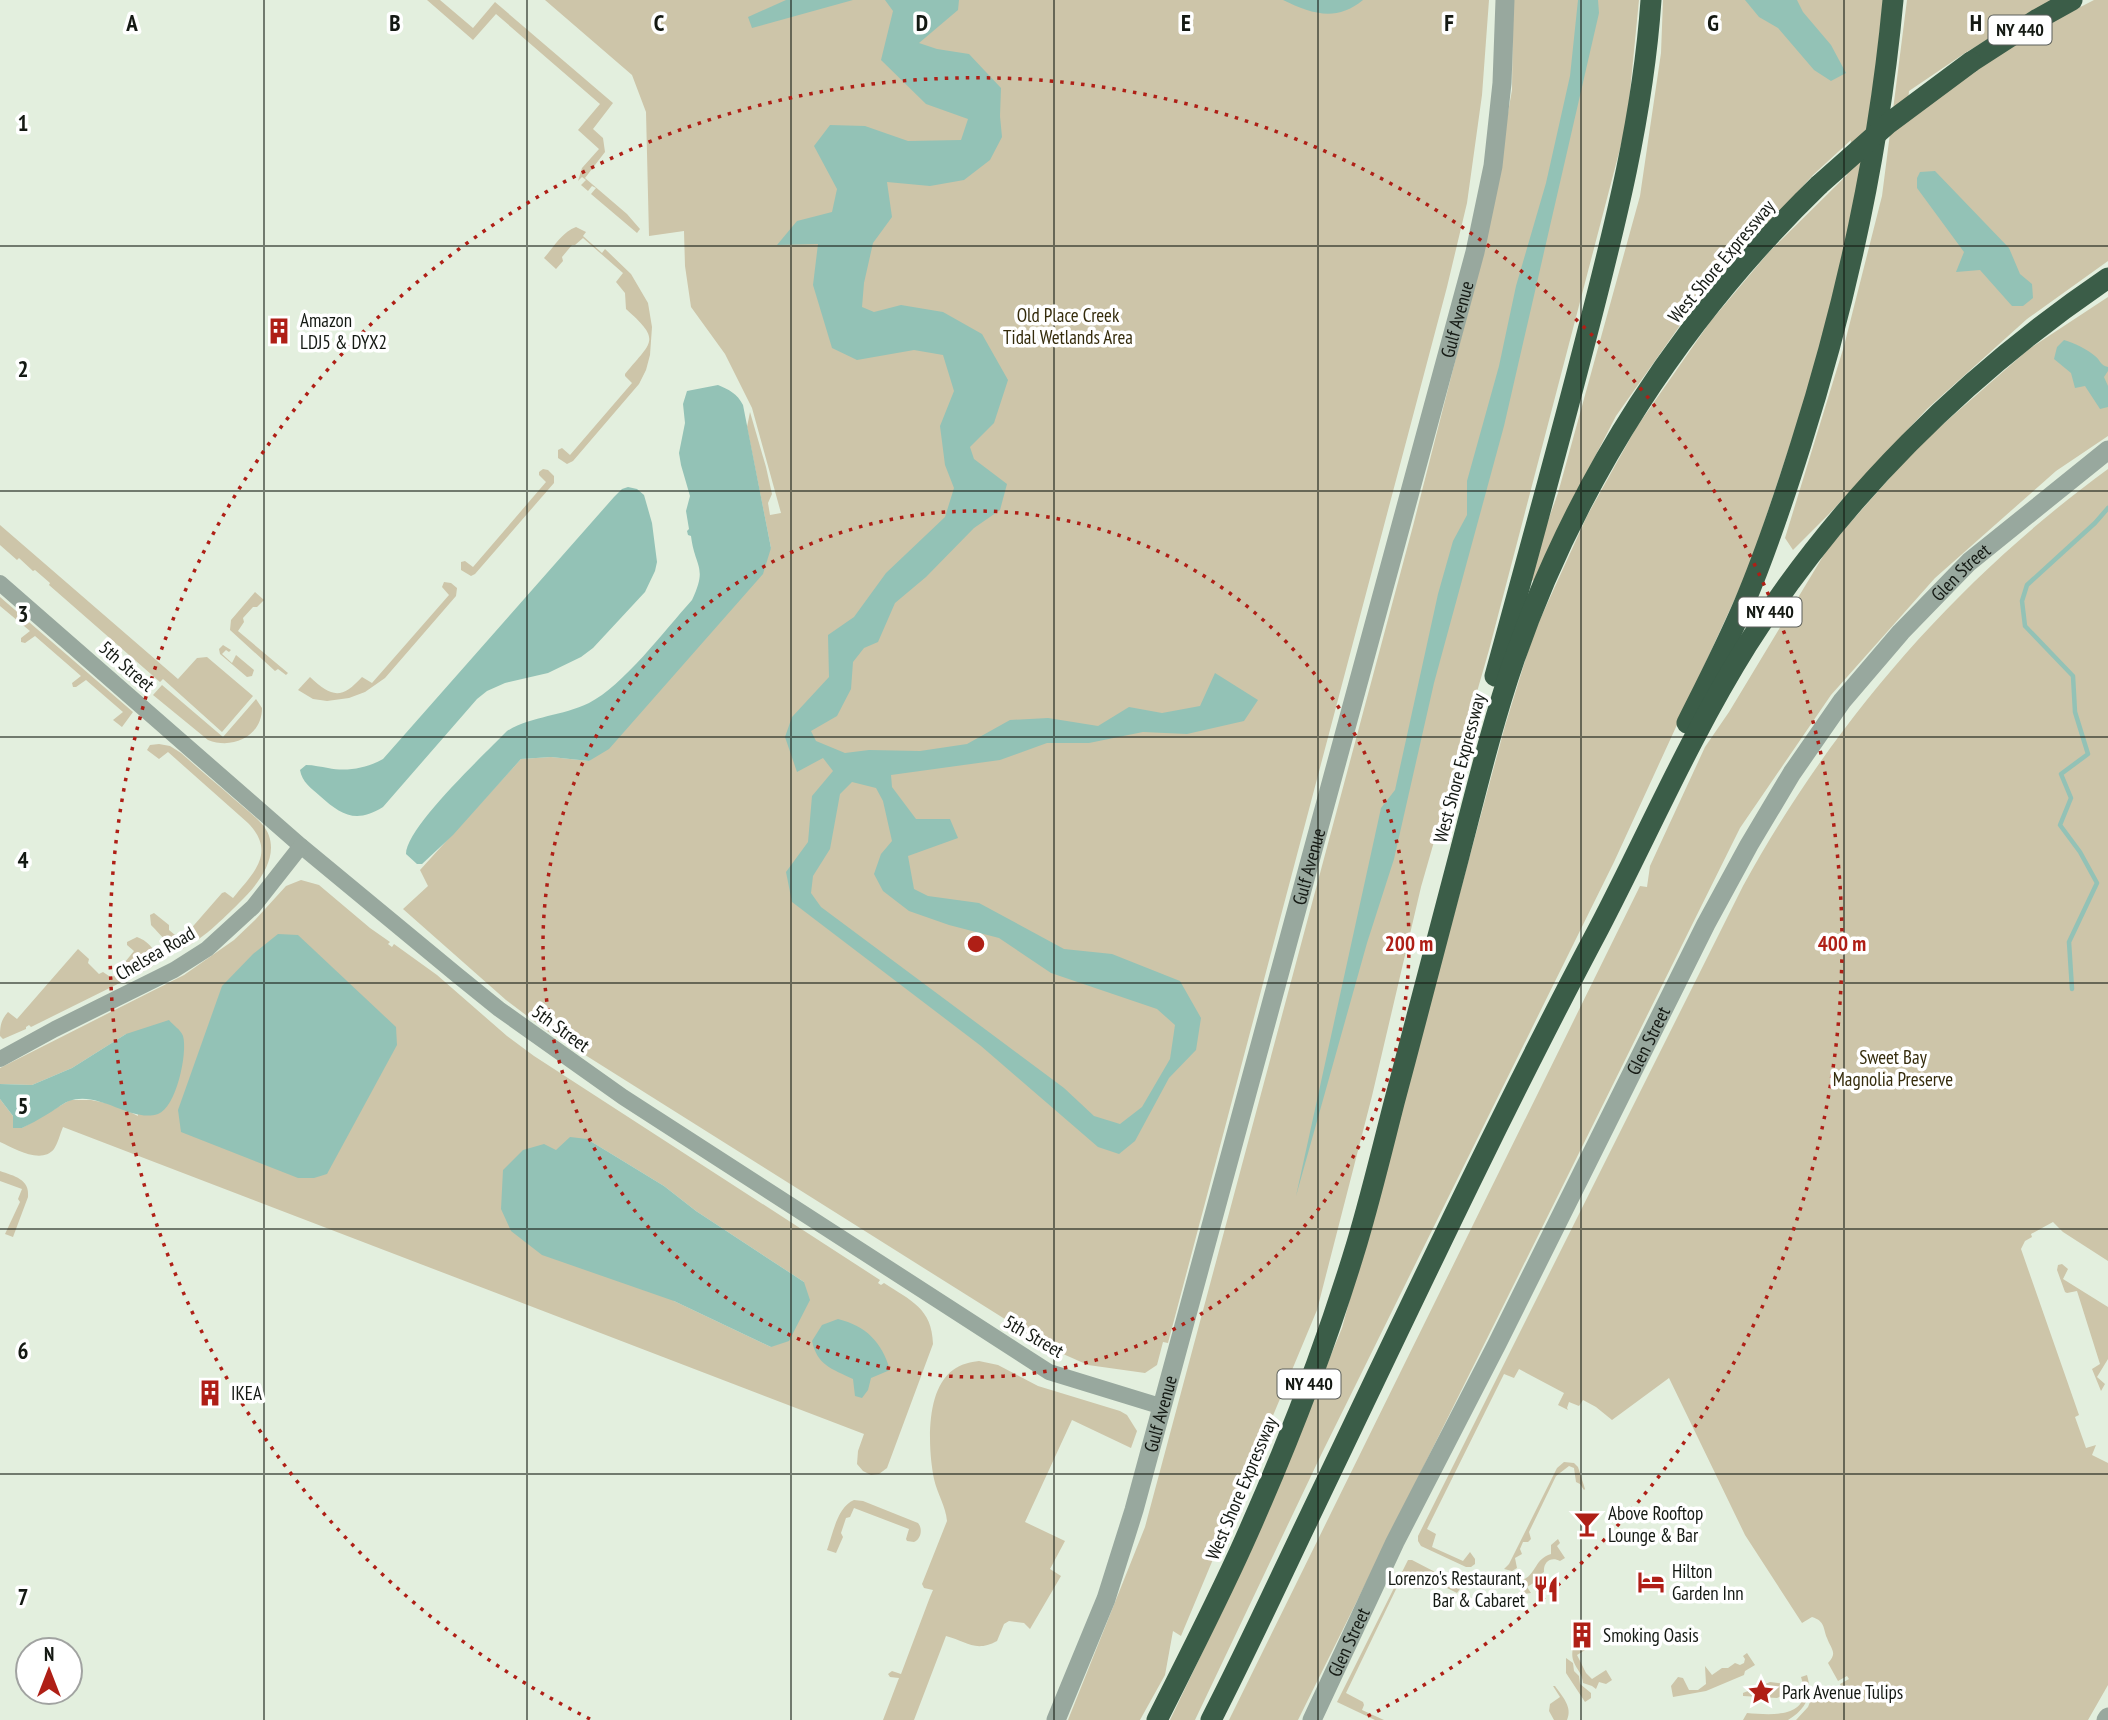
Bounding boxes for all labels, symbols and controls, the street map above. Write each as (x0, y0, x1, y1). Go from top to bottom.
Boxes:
text: A (125, 8, 138, 37)
text: B (389, 8, 401, 37)
text: C (654, 8, 665, 37)
text: D (916, 8, 928, 37)
text: E (1181, 8, 1191, 37)
text: F (1444, 8, 1454, 37)
text: G (1707, 8, 1719, 37)
text: H (1970, 8, 1982, 37)
road number: NY 440 (1988, 15, 2052, 44)
text: 1 (18, 108, 29, 137)
street label: West Shore Expressway (1662, 194, 1780, 328)
street label: Gulf Avenue (1435, 278, 1479, 360)
park label: Old Place Creek Tidal Wetlands Area (1003, 303, 1133, 349)
place label: Amazon LDJ5 & DYX2 (300, 308, 387, 354)
building icon: Amazon LDJ5 & DYX2 (264, 316, 294, 346)
text: 2 (18, 354, 29, 383)
street label: Glen Street (1926, 537, 1996, 606)
road number: NY 440 (1738, 598, 1802, 626)
text: 3 (18, 599, 29, 628)
street label: 5th Street (94, 635, 160, 697)
street label: West Shore Expressway (1428, 690, 1491, 845)
street label: Gulf Avenue (1287, 825, 1330, 907)
text: 4 (18, 845, 29, 874)
street label: Chelsea Road (111, 921, 199, 985)
text: 200 m (1385, 930, 1433, 957)
text: 400 m (1818, 930, 1866, 957)
centre of rings (964, 932, 988, 956)
street label: 5th Street (527, 999, 595, 1057)
street label: Glen Street (1621, 1002, 1675, 1079)
park label: Sweet Bay Magnolia Preserve (1833, 1045, 1953, 1091)
text: 5 (18, 1091, 29, 1120)
street label: 5th Street (1000, 1309, 1069, 1363)
text: 6 (18, 1336, 29, 1365)
road number: NY 440 (1278, 1370, 1340, 1399)
street label: Gulf Avenue (1138, 1373, 1182, 1455)
building icon: IKEA (195, 1378, 225, 1408)
place label: IKEA (231, 1381, 262, 1405)
street label: West Shore Expressway (1200, 1412, 1282, 1563)
place label: Above Rooftop Lounge & Bar (1608, 1501, 1703, 1547)
bar icon: Above Rooftop Lounge & Bar (1572, 1509, 1602, 1539)
place label: Hilton Garden Inn (1672, 1559, 1744, 1605)
place label: Lorenzo's Restaurant, Bar & Cabaret (1388, 1566, 1526, 1612)
hotel icon: Hilton Garden Inn (1636, 1567, 1666, 1597)
restaurant icon: Lorenzo's Restaurant, Bar & Cabaret (1531, 1574, 1561, 1604)
text: 7 (18, 1582, 29, 1611)
street label: Glen Street (1322, 1603, 1375, 1680)
building icon: Smoking Oasis (1567, 1620, 1597, 1650)
place label: Smoking Oasis (1603, 1623, 1699, 1647)
north arrow (14, 1636, 84, 1706)
text: N (44, 1642, 54, 1666)
place icon: Park Avenue Tulips (1746, 1677, 1776, 1707)
place label: Park Avenue Tulips (1782, 1680, 1903, 1704)

